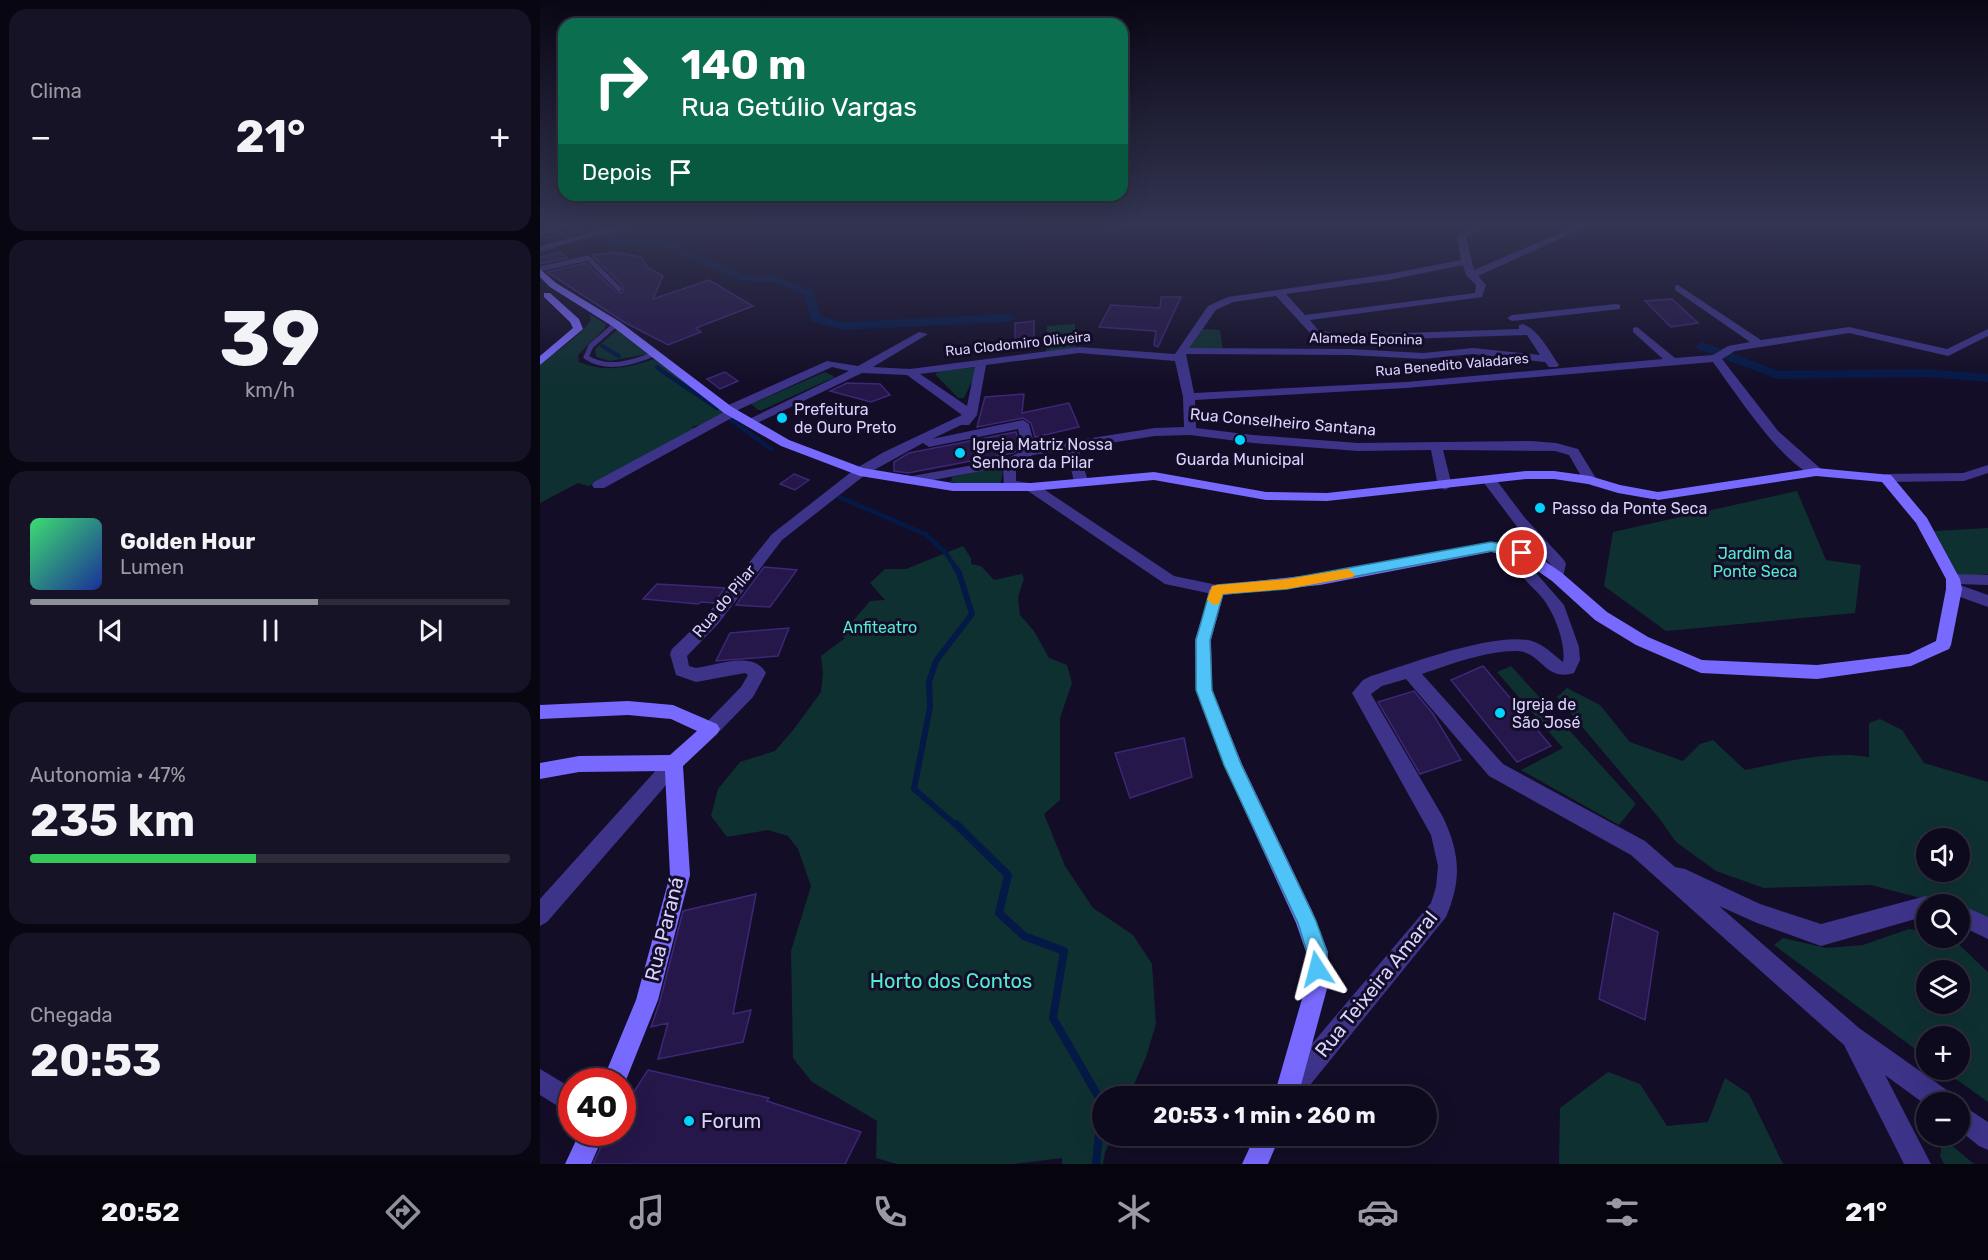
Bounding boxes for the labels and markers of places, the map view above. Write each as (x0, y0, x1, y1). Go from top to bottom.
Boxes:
place label: Prefeitura de Ouro Preto (794, 400, 896, 437)
marker: Prefeitura de Ouro Preto (775, 411, 789, 425)
marker: Guarda Municipal (1233, 433, 1247, 447)
place label: Igreja Matriz Nossa Senhora da Pilar (972, 435, 1113, 472)
marker: Igreja Matriz Nossa Senhora da Pilar (953, 446, 967, 460)
place label: Guarda Municipal (1176, 450, 1304, 469)
place label: Passo da Ponte Seca (1552, 499, 1707, 518)
marker: Passo da Ponte Seca (1533, 501, 1547, 515)
pin (1496, 527, 1547, 578)
place label: Igreja de São José (1512, 695, 1580, 732)
marker: Igreja de São José (1493, 706, 1507, 720)
place label: Forum (701, 1109, 761, 1133)
marker: Forum (682, 1114, 696, 1128)

